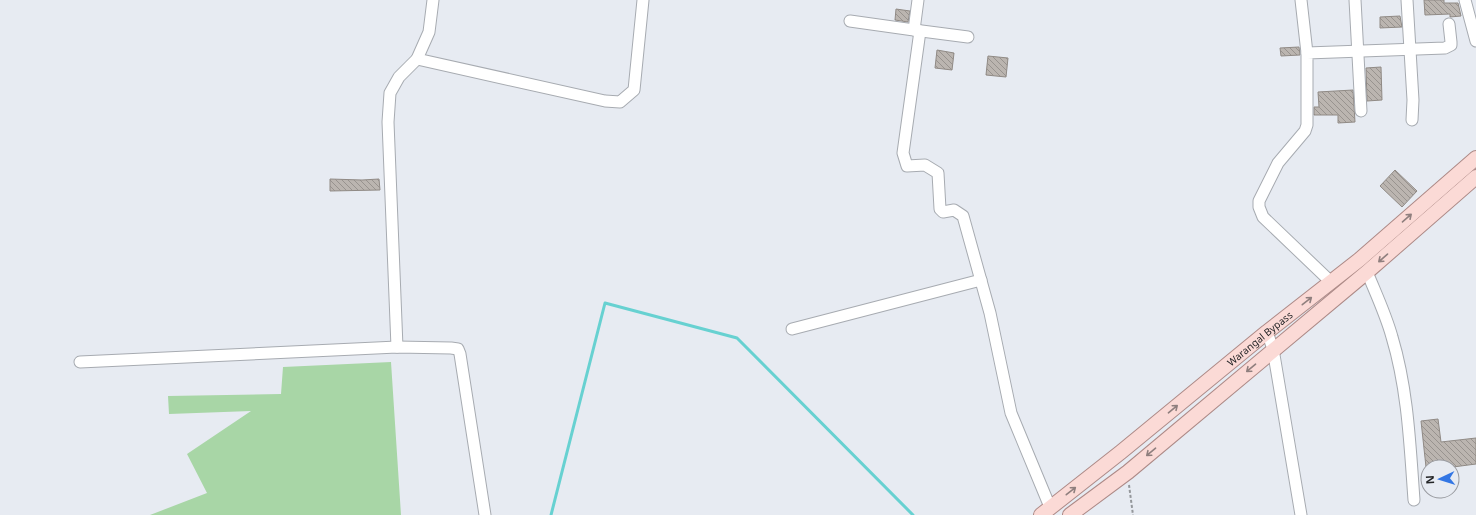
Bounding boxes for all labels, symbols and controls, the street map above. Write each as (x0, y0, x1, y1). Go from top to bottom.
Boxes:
one-way arrow (1402, 214, 1412, 223)
one-way arrow (1378, 253, 1388, 263)
one-way arrow (1301, 297, 1312, 305)
street label: Warangal Bypass (1224, 308, 1295, 369)
one-way arrow (1245, 363, 1256, 372)
one-way arrow (1168, 405, 1178, 414)
one-way arrow (1146, 447, 1157, 456)
north arrow (1420, 459, 1460, 499)
text: N (1422, 475, 1437, 485)
one-way arrow (1066, 486, 1077, 495)

